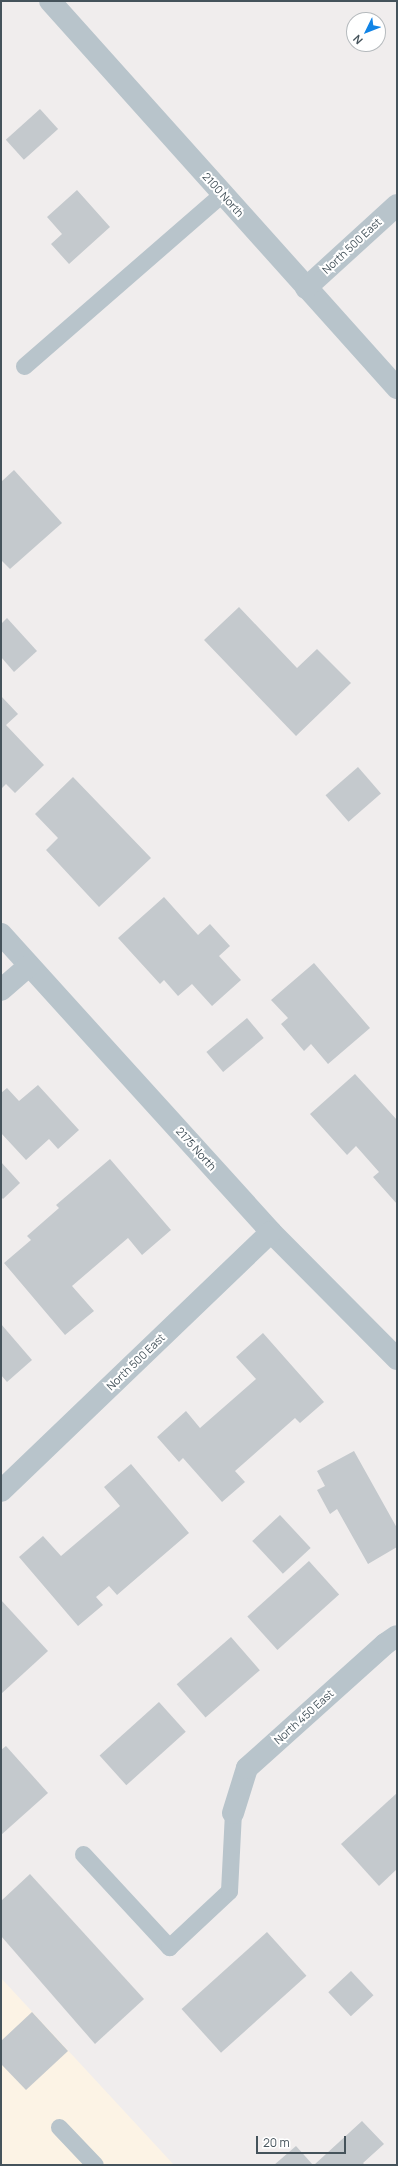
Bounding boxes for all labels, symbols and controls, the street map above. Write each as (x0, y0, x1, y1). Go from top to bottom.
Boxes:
north arrow (346, 12, 386, 52)
text: N (349, 32, 366, 48)
street label: 2100 North (200, 170, 246, 220)
street label: North 500 East (320, 215, 384, 277)
street label: 2175 North (173, 1125, 219, 1173)
street label: North 500 East (104, 1331, 168, 1393)
street label: North 450 East (272, 1687, 336, 1747)
scale bar (258, 2128, 348, 2154)
text: 20 m (263, 2134, 290, 2151)

